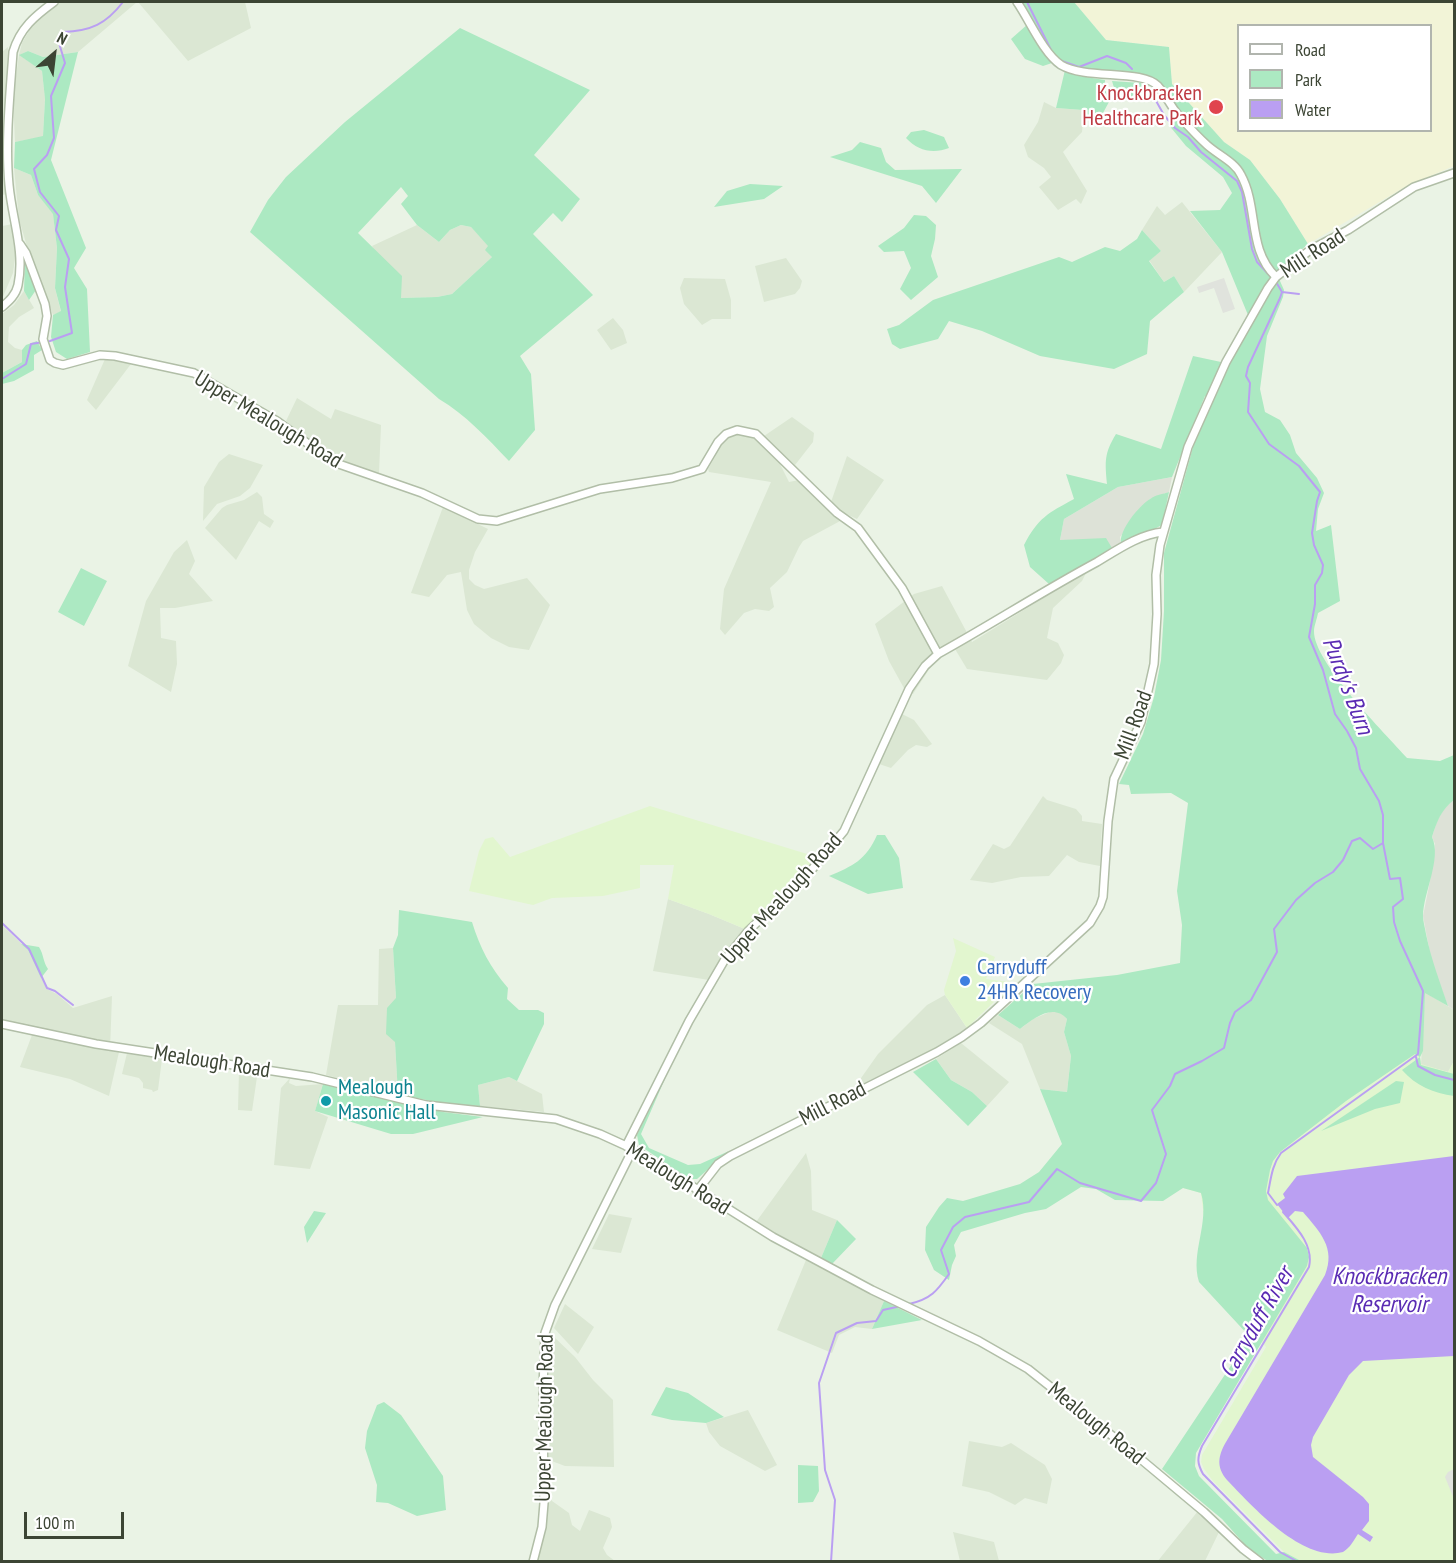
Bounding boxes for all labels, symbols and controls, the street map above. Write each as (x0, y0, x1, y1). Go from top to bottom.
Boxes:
north arrow (24, 24, 84, 84)
legend (1237, 24, 1432, 132)
text: N (54, 27, 71, 49)
text: Road (1295, 38, 1326, 61)
text: Park (1295, 68, 1322, 91)
place label: Knockbracken Healthcare Park (1082, 81, 1202, 132)
marker: Knockbracken Healthcare Park (1207, 98, 1225, 116)
text: Water (1295, 98, 1331, 121)
street label: Mill Road (1276, 224, 1350, 284)
street label: Upper Mealough Road (189, 365, 347, 475)
water label: Purdy's Burn (1315, 633, 1379, 739)
street label: Mill Road (1109, 687, 1159, 763)
street label: Upper Mealough Road (716, 828, 848, 970)
place label: Carryduff 24HR Recovery (977, 955, 1091, 1006)
marker: Carryduff 24HR Recovery (958, 974, 972, 988)
street label: Mealough Road (152, 1040, 272, 1084)
place label: Mealough Masonic Hall (338, 1075, 436, 1126)
street label: Mill Road (795, 1076, 871, 1132)
marker: Mealough Masonic Hall (319, 1094, 333, 1108)
street label: Mealough Road (621, 1137, 735, 1221)
water label: Carryduff River (1214, 1262, 1300, 1384)
water label: Knockbracken Reservoir (1332, 1263, 1446, 1319)
street label: Upper Mealough Road (530, 1334, 560, 1502)
street label: Mealough Road (1042, 1377, 1150, 1471)
scale bar (27, 1500, 128, 1538)
text: 100 m (35, 1511, 75, 1534)

